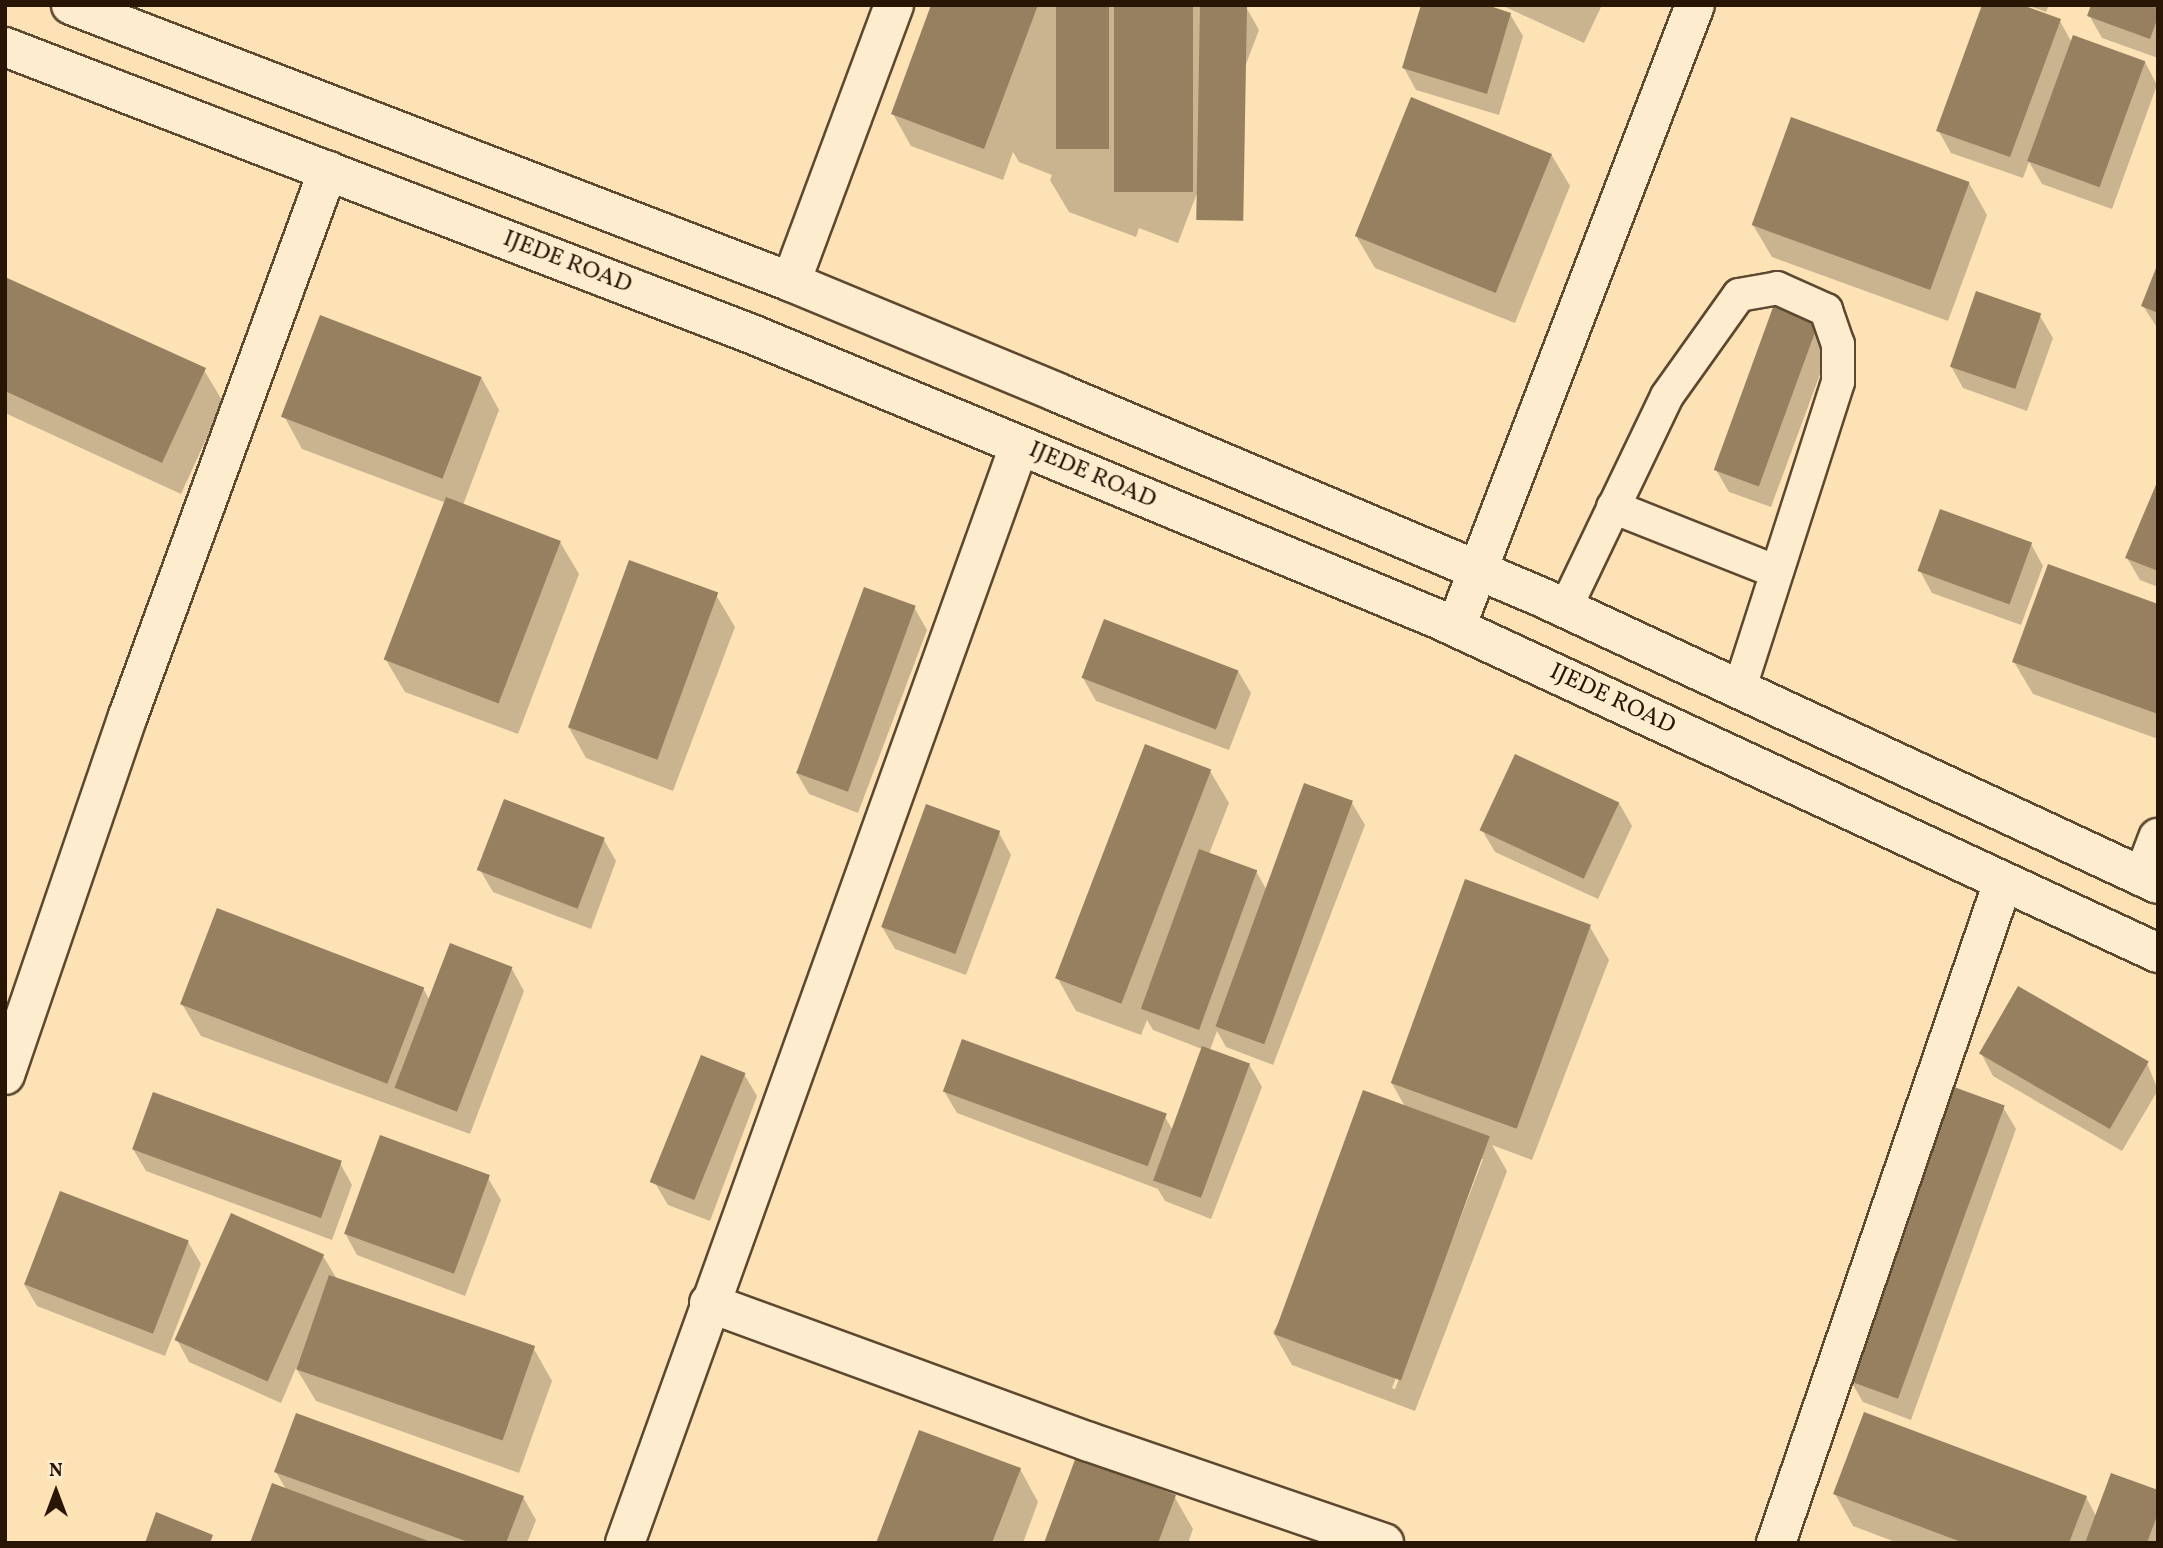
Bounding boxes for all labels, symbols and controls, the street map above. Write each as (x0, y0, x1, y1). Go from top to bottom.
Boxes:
street label: IJEDE ROAD (499, 225, 635, 301)
street label: IJEDE ROAD (1024, 436, 1160, 516)
street label: IJEDE ROAD (1545, 658, 1679, 742)
north arrow (21, 1457, 91, 1527)
text: N (49, 1458, 63, 1484)

